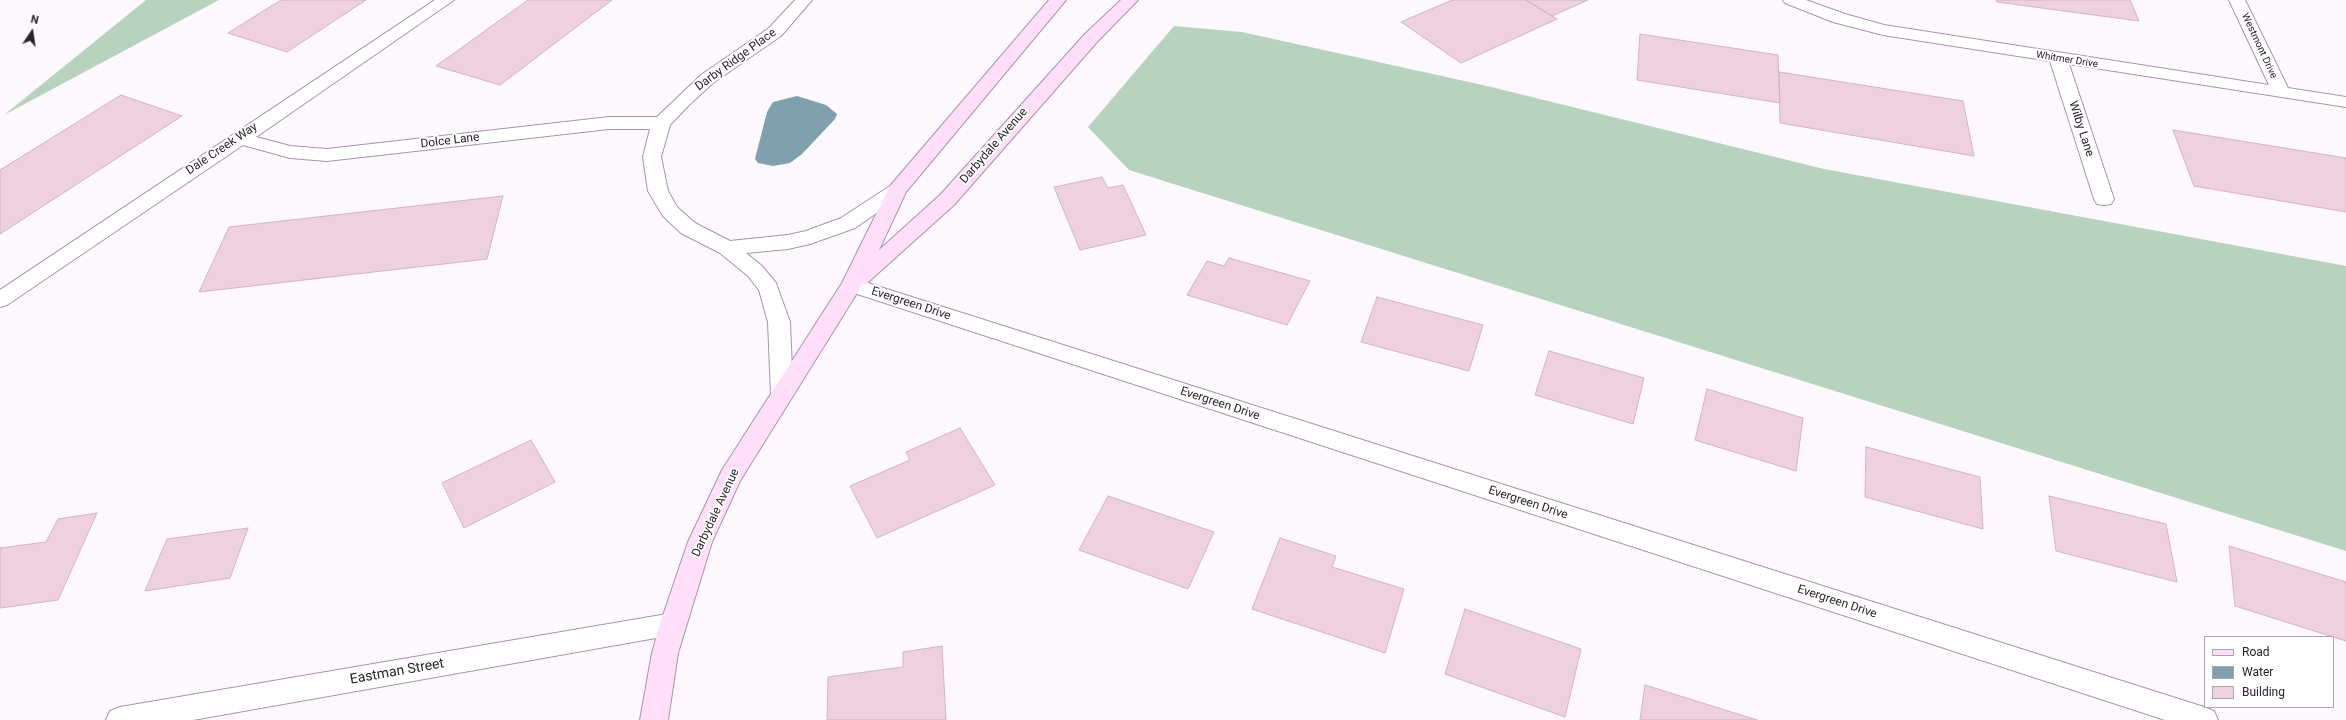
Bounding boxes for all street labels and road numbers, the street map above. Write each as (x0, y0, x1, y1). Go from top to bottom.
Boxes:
street label: Westmont Drive (2239, 11, 2279, 81)
street label: Darby Ridge Place (693, 26, 779, 94)
street label: Whitmer Drive (2035, 49, 2099, 71)
street label: Wilby Lane (2065, 99, 2097, 159)
street label: Darbydale Avenue (957, 105, 1031, 187)
street label: Dale Creek Way (184, 120, 260, 178)
street label: Dolce Lane (420, 130, 480, 152)
street label: Evergreen Drive (869, 284, 953, 324)
street label: Evergreen Drive (1178, 384, 1262, 424)
street label: Darbydale Avenue (689, 467, 743, 559)
street label: Evergreen Drive (1486, 483, 1570, 523)
street label: Evergreen Drive (1795, 582, 1879, 622)
street label: Eastman Street (349, 655, 445, 689)

